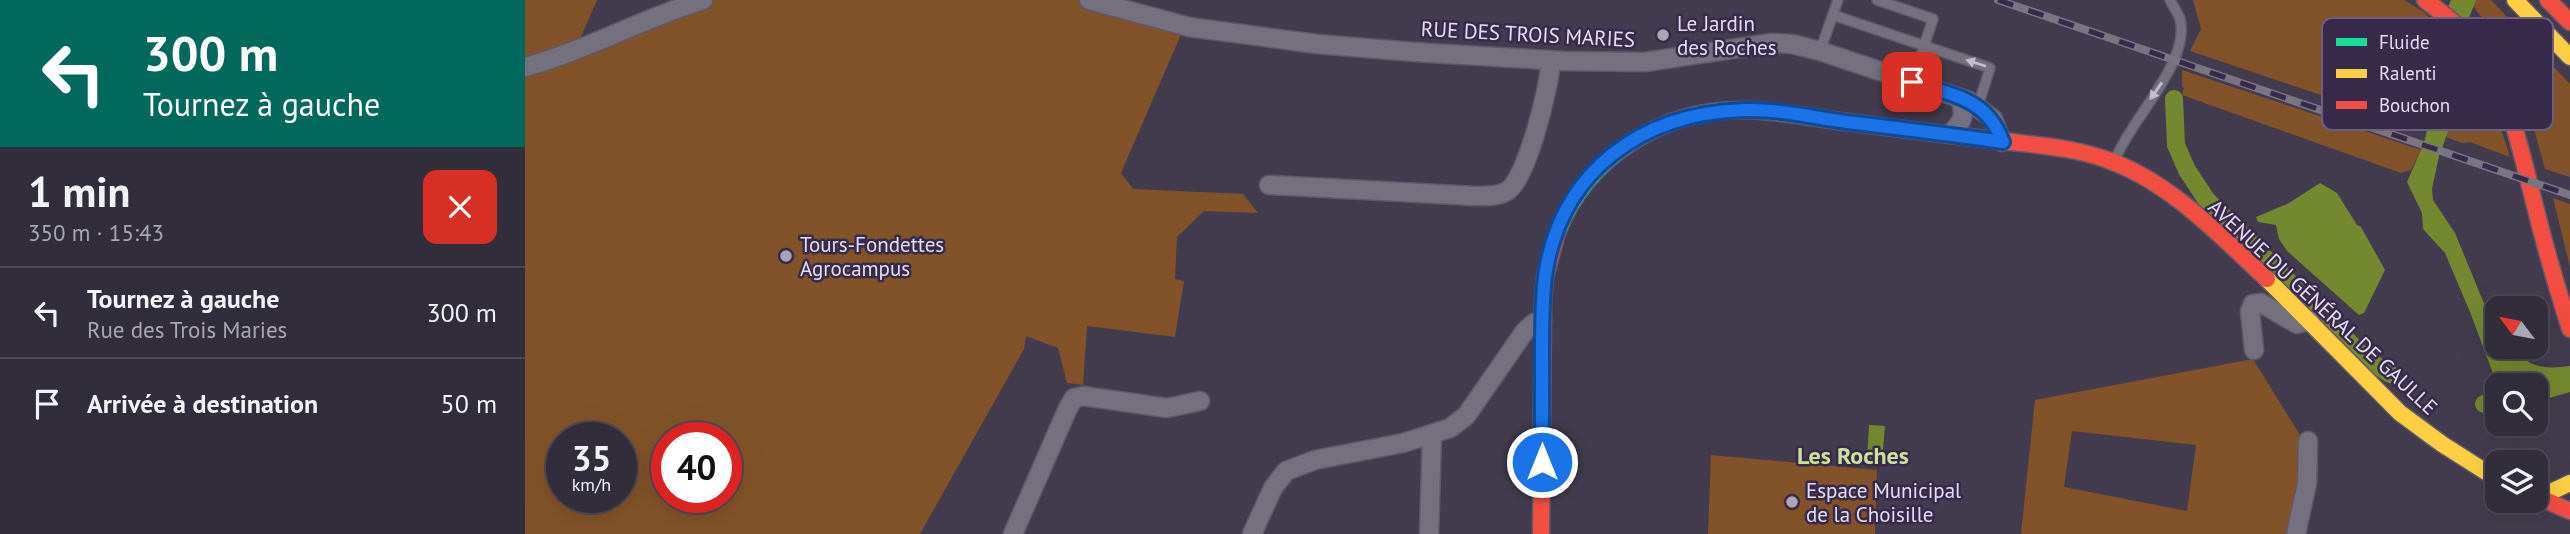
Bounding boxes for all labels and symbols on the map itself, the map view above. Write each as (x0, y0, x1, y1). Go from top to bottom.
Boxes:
place label: Le Jardin des Roches (1677, 10, 1777, 61)
street label: RUE DES TROIS MARIES (1420, 15, 1636, 53)
legend (2322, 18, 2553, 130)
marker: Le Jardin des Roches (1655, 27, 1671, 43)
text: Fluide (2379, 30, 2430, 54)
pin (1882, 52, 1942, 112)
one-way arrow (1965, 57, 1986, 68)
text: Ralenti (2379, 61, 2437, 85)
one-way arrow (2149, 81, 2162, 101)
text: Bouchon (2379, 93, 2450, 117)
street label: AVENUE DU GÉNÉRAL DE GAULLE (2203, 193, 2443, 421)
place label: Tours-Fondettes Agrocampus (800, 231, 944, 282)
marker: Tours-Fondettes Agrocampus (778, 248, 794, 264)
north arrow (2485, 296, 2548, 359)
speed limit sign: 40 (651, 422, 742, 513)
position arrow (1505, 425, 1579, 499)
district label: Les Roches (1797, 440, 1909, 471)
place label: Espace Municipal de la Choisille (1806, 477, 1961, 528)
marker: Espace Municipal de la Choisille (1784, 494, 1800, 510)

